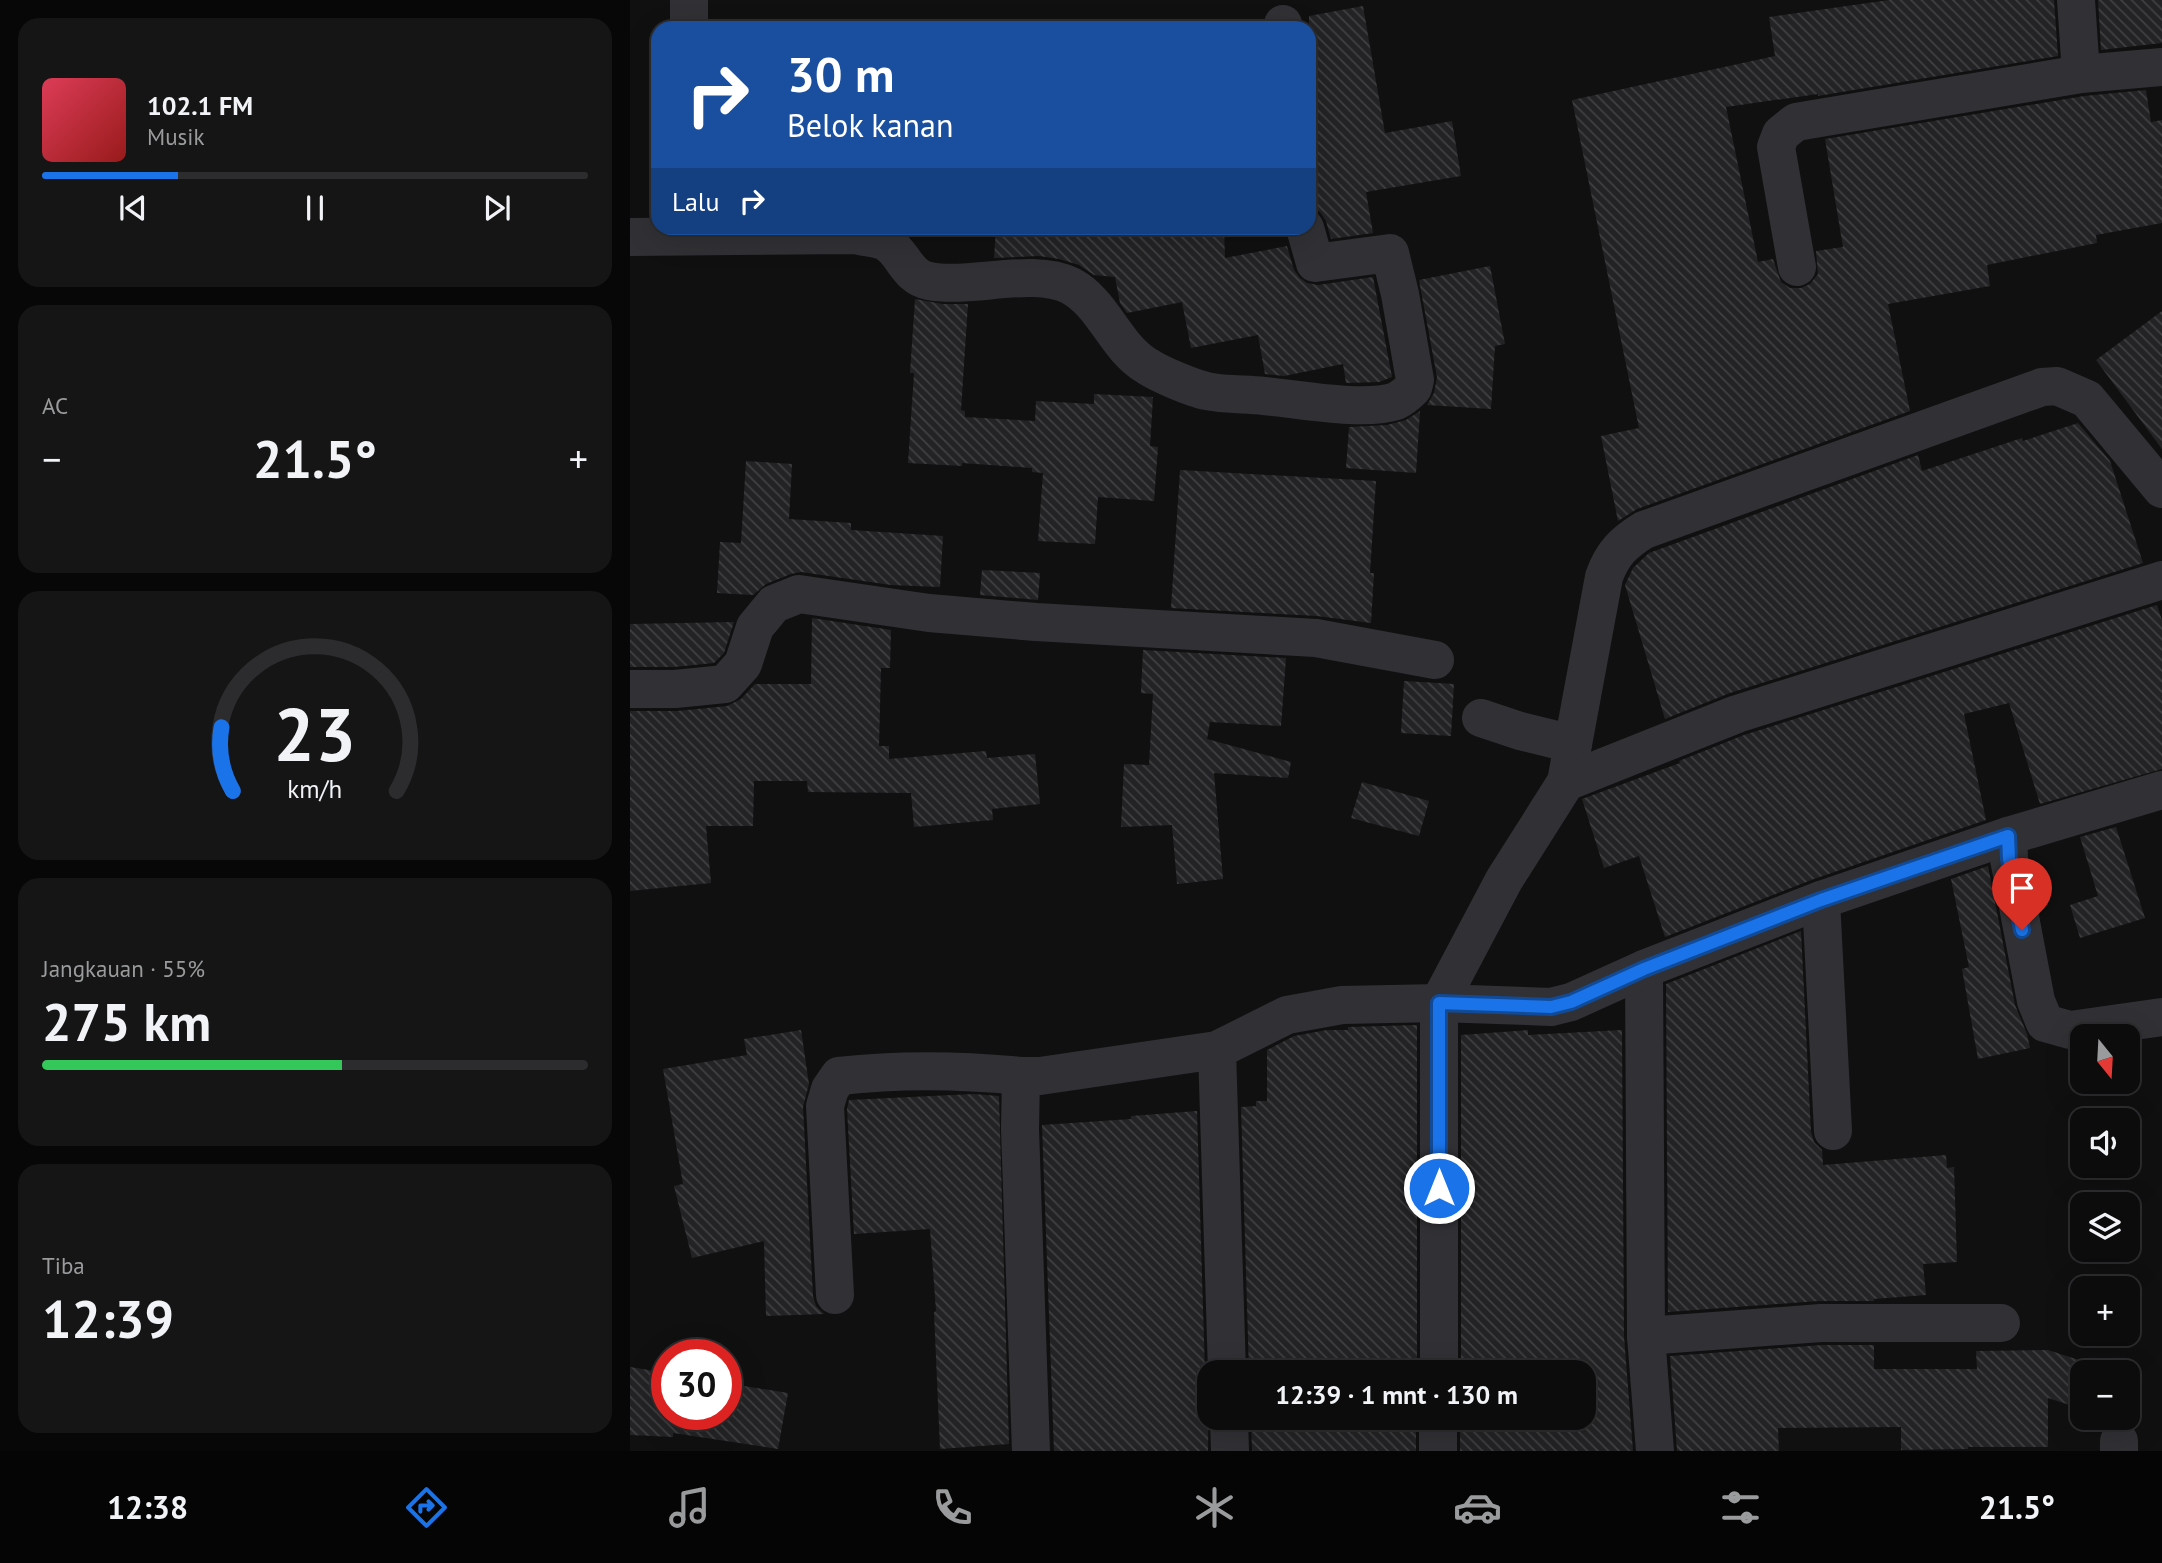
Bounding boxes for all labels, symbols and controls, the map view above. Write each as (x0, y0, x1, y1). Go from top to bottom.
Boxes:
text: 30 m (787, 42, 894, 106)
icon: right (672, 49, 763, 140)
text: 102.1 FM (147, 89, 253, 122)
text: Belok kanan (787, 104, 953, 146)
text: Musik (147, 122, 204, 151)
icon: right (733, 182, 771, 220)
text: Lalu (672, 185, 719, 218)
icon: previous (114, 189, 152, 227)
icon: pause (296, 189, 334, 227)
icon: next (478, 189, 516, 227)
text: AC (42, 391, 68, 420)
text: 21.5° (253, 425, 377, 492)
text: − (42, 434, 61, 483)
text: + (569, 434, 588, 483)
text: 23 (274, 688, 356, 782)
text: km/h (288, 773, 342, 805)
pin (1992, 858, 2052, 930)
icon: arrive (2003, 869, 2041, 907)
text: Jangkauan · 55% (42, 954, 205, 983)
text: 275 km (42, 988, 211, 1055)
north arrow (2070, 1024, 2140, 1094)
map controls (2070, 1024, 2140, 1430)
button: sound (2070, 1108, 2140, 1178)
position arrow (1402, 1151, 1476, 1225)
button: layers (2070, 1192, 2140, 1262)
text: Tiba (42, 1251, 85, 1280)
button: + (2070, 1276, 2140, 1346)
text: 12:39 (42, 1285, 174, 1352)
speed limit sign: 30 (651, 1339, 742, 1430)
button: − (2070, 1360, 2140, 1430)
text: 12:39 · 1 mnt · 130 m (1275, 1378, 1518, 1411)
icon: directions (402, 1483, 451, 1532)
icon: music (665, 1483, 714, 1532)
icon: phone (928, 1483, 977, 1532)
icon: climate (1190, 1483, 1239, 1532)
icon: car (1453, 1483, 1502, 1532)
icon: filters (1716, 1483, 1765, 1532)
text: 12:38 (107, 1486, 188, 1528)
text: 21.5° (1979, 1486, 2055, 1528)

